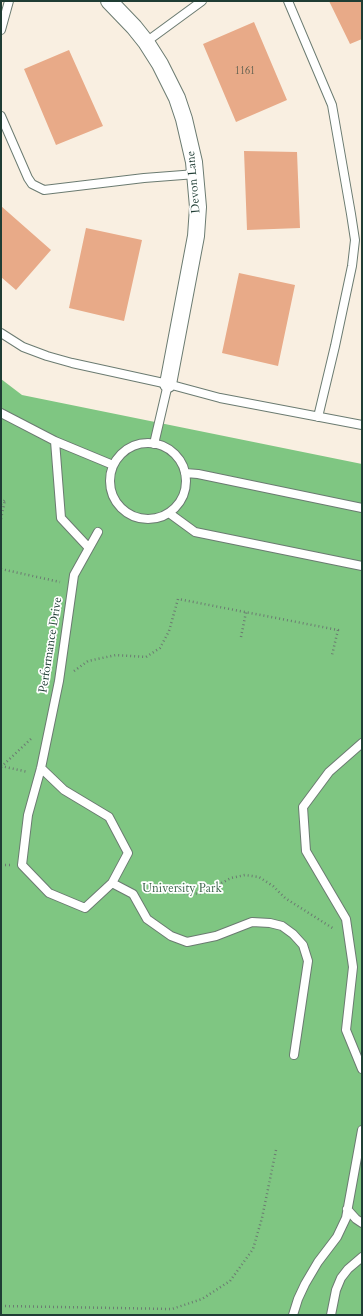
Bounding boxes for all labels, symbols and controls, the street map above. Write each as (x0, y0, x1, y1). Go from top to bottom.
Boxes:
house number: 1161 (235, 66, 255, 78)
street label: Devon Lane (184, 150, 204, 214)
street label: Performance Drive (36, 596, 66, 694)
park label: University Park (142, 882, 222, 896)

